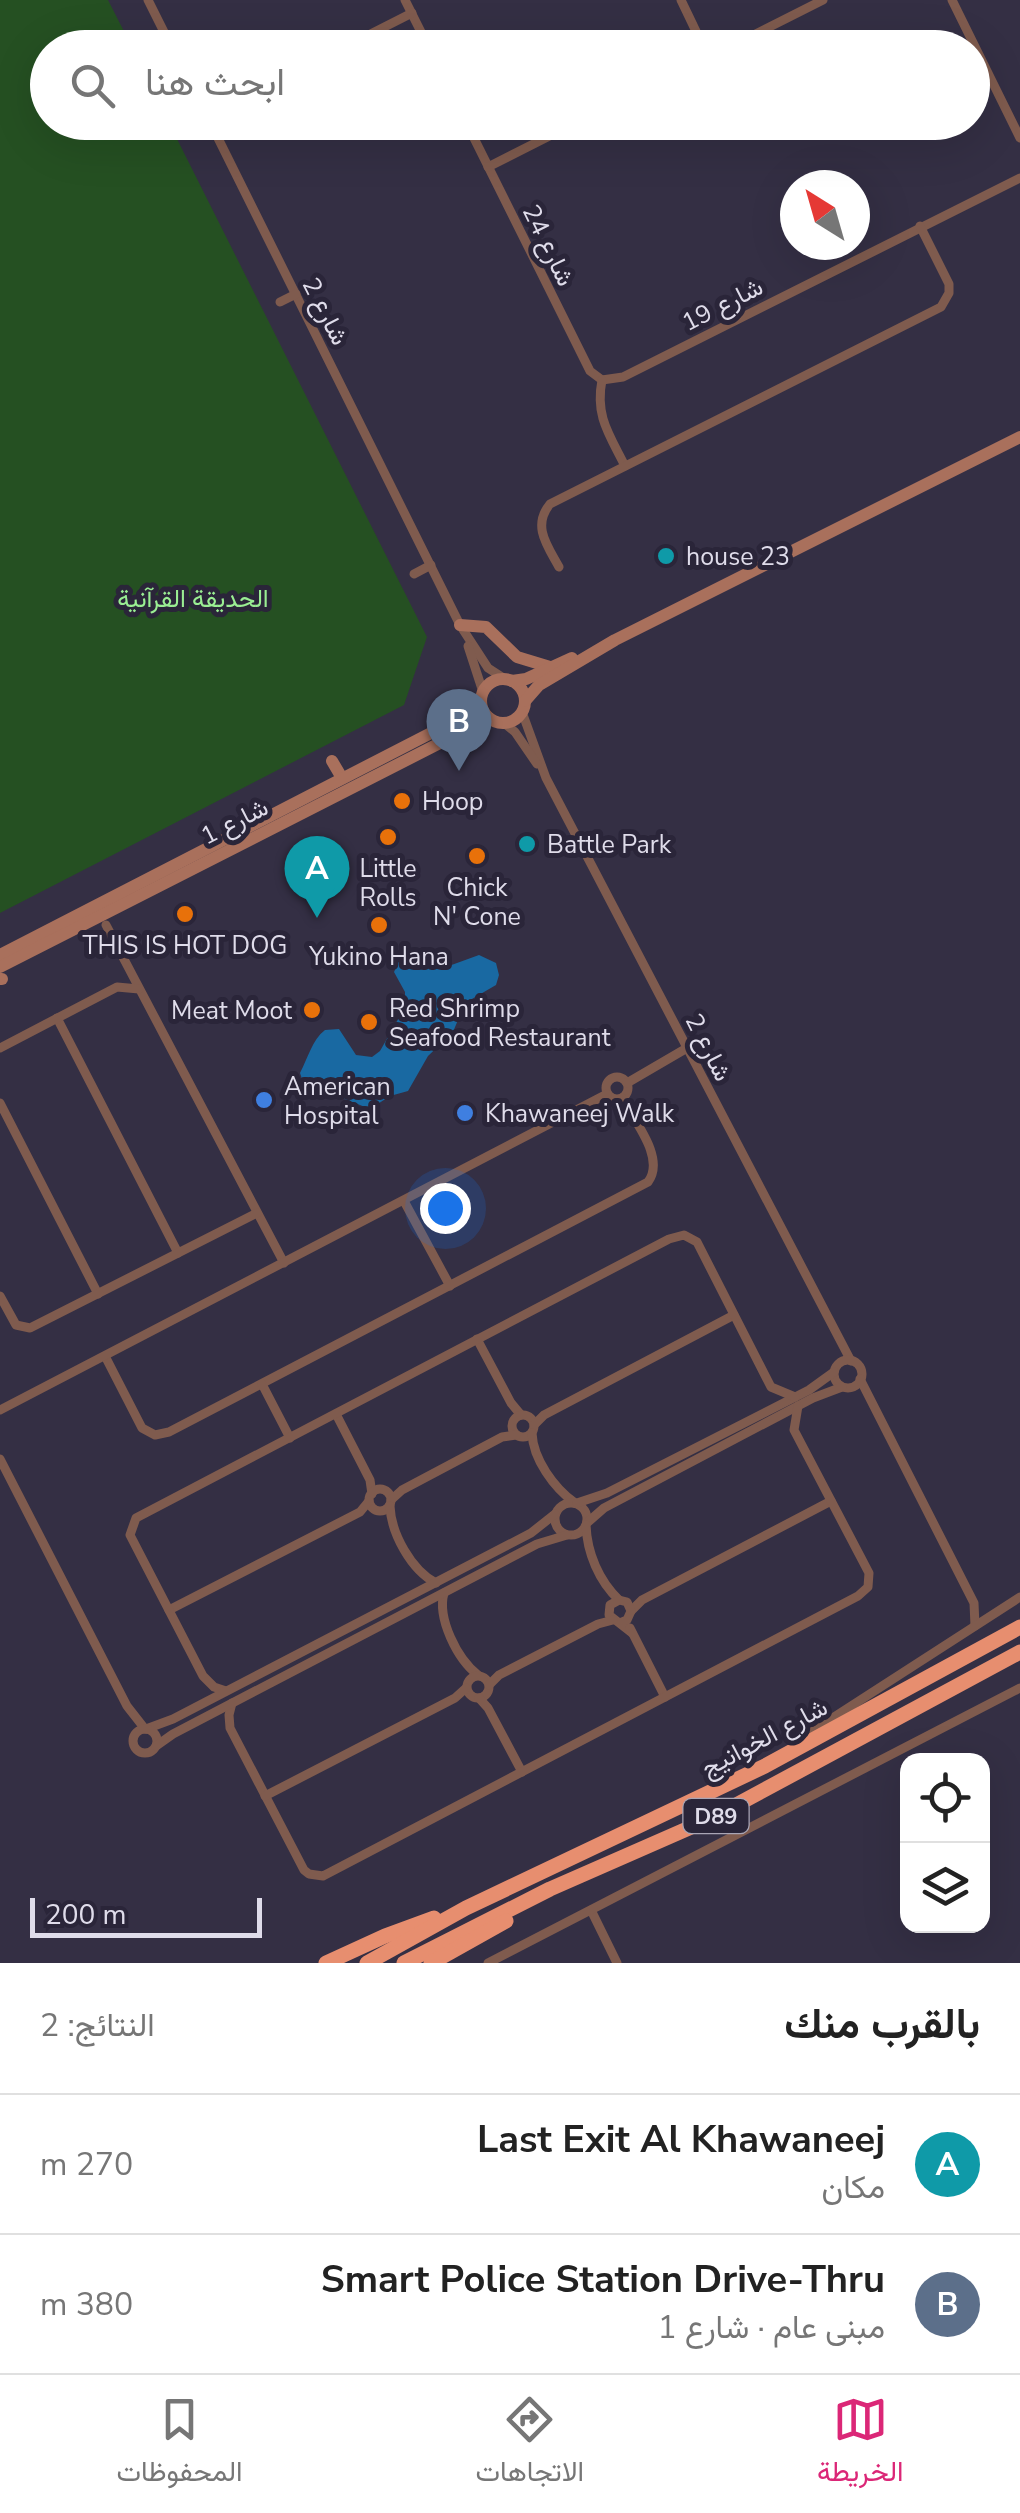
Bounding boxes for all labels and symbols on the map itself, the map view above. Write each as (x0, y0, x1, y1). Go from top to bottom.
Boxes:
north arrow (780, 170, 870, 260)
street label: شارع 24 (514, 199, 582, 292)
street label: شارع 19 (676, 270, 769, 340)
street label: شارع 2 (294, 272, 357, 351)
place label: house 23 (686, 540, 790, 574)
marker: house 23 (655, 545, 677, 567)
park label: الحديقة القرآنية (117, 582, 269, 616)
pin: B (426, 688, 492, 771)
place label: Hoop (422, 785, 483, 819)
street label: شارع 1 (195, 790, 274, 853)
marker: Hoop (391, 790, 413, 812)
marker: Little Rolls (377, 826, 399, 848)
place label: Battle Park (547, 828, 672, 862)
marker: Battle Park (516, 833, 538, 855)
pin: A (284, 836, 350, 918)
marker: Chick N' Cone (466, 845, 488, 867)
place label: Little Rolls (359, 852, 417, 915)
place label: Chick N' Cone (433, 871, 521, 934)
marker: THIS IS HOT DOG (174, 903, 196, 925)
marker: Yukino Hana (368, 914, 390, 936)
place label: THIS IS HOT DOG (83, 929, 287, 963)
place label: Yukino Hana (308, 940, 449, 974)
place label: Red Shrimp Seafood Restaurant (389, 992, 611, 1055)
place label: Meat Moot (171, 994, 292, 1028)
marker: Meat Moot (301, 999, 323, 1021)
street label: شارع 2 (677, 1008, 740, 1087)
marker: Red Shrimp Seafood Restaurant (358, 1011, 380, 1033)
place label: American Hospital (284, 1070, 391, 1133)
marker: American Hospital (253, 1089, 275, 1111)
place label: Khawaneej Walk (485, 1097, 675, 1131)
marker: Khawaneej Walk (454, 1102, 476, 1124)
your location (420, 1183, 471, 1234)
street label: شارع الخوانيج (695, 1690, 834, 1785)
road number: D89 (684, 1799, 748, 1833)
scale bar (30, 1893, 262, 1938)

